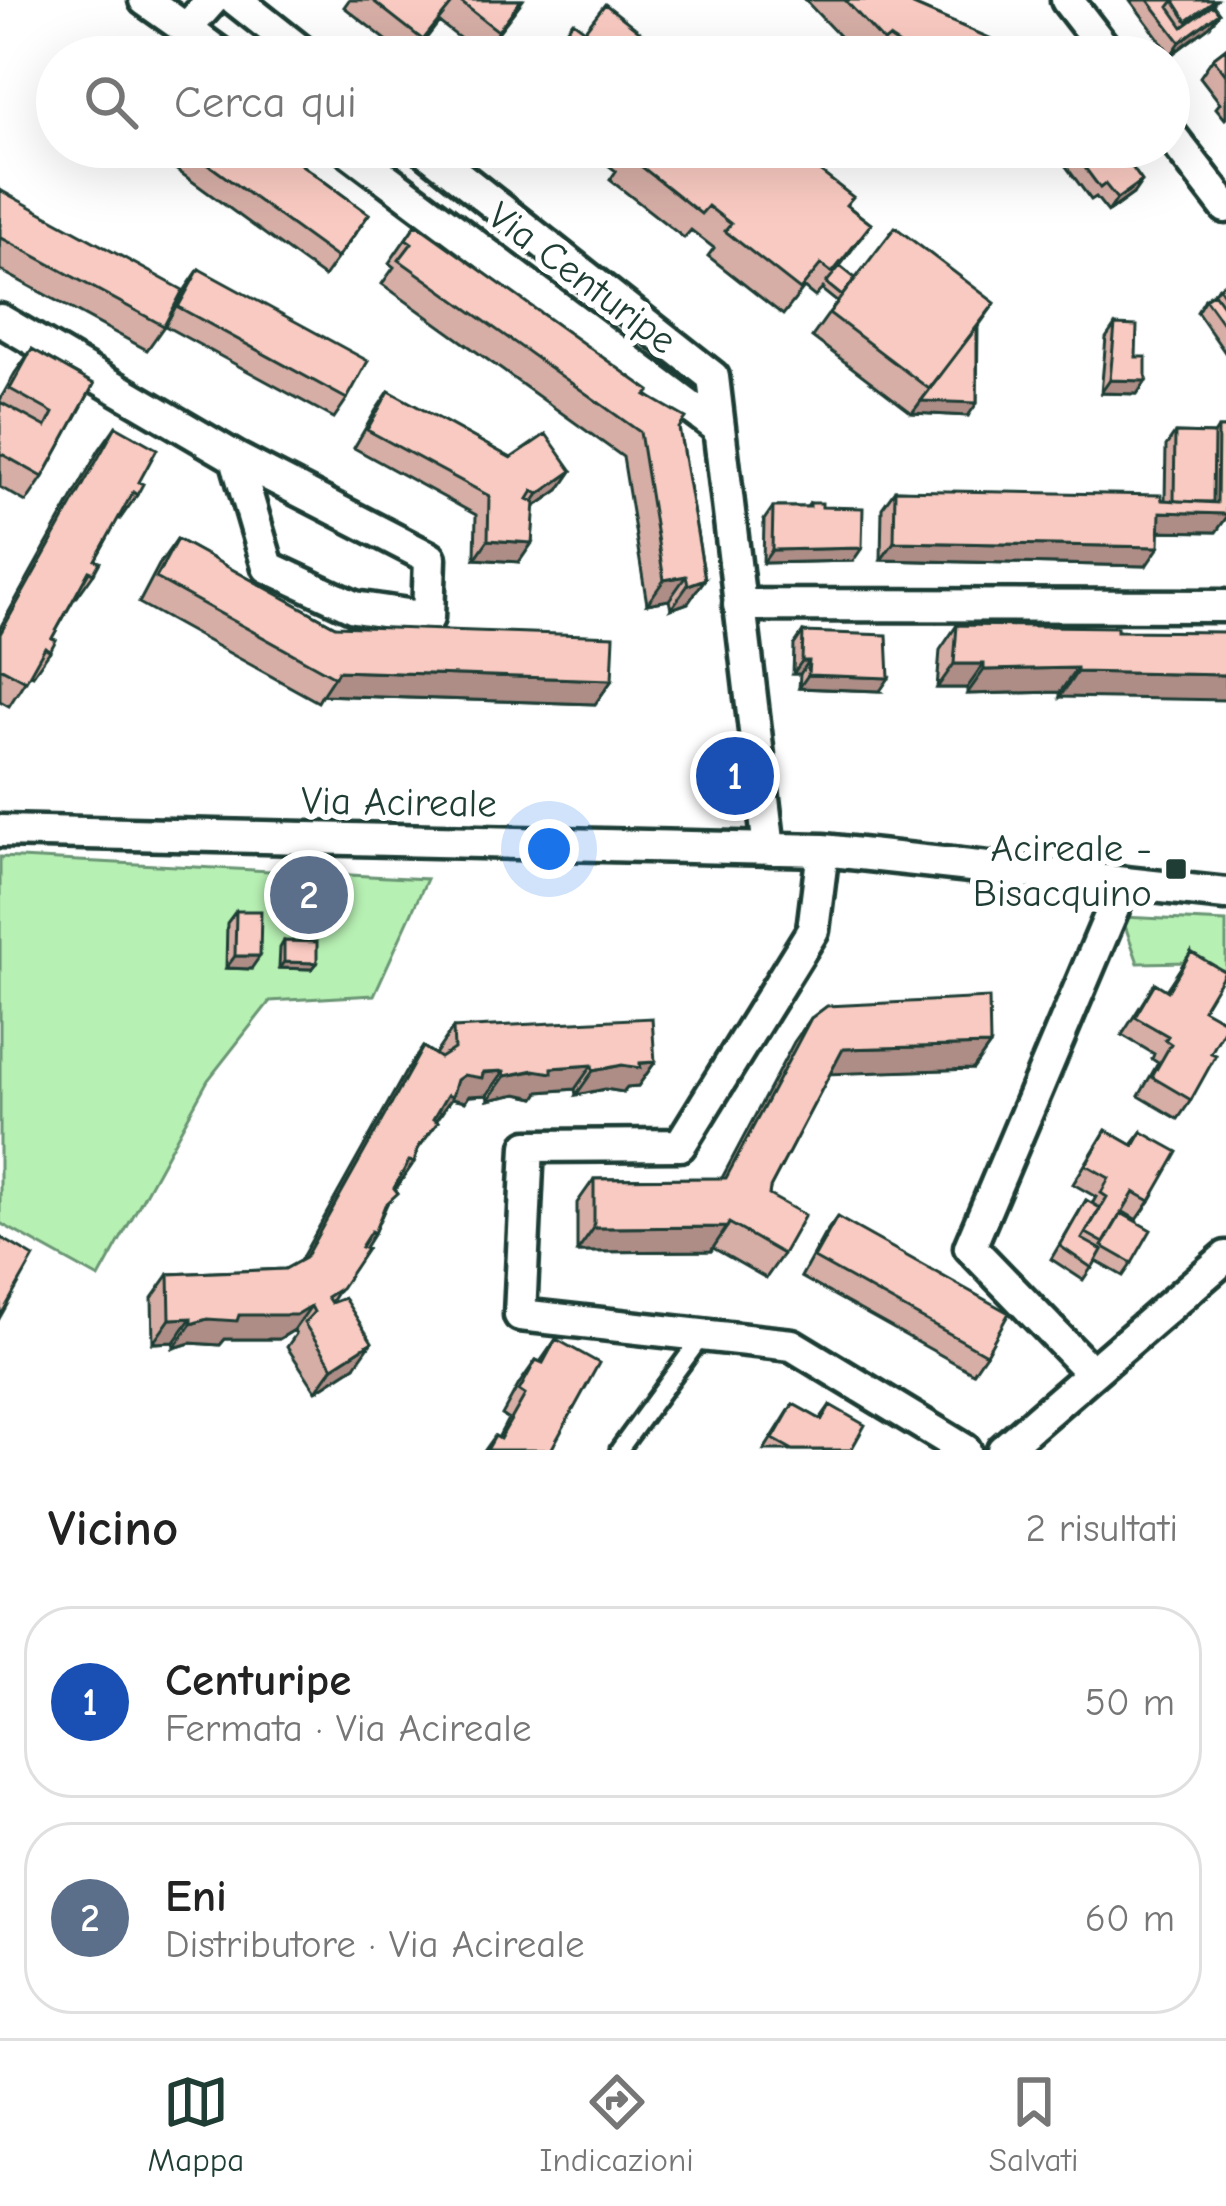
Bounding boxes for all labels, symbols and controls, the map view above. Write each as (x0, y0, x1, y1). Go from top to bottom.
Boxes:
search box (36, 36, 1190, 168)
icon: search (78, 69, 144, 135)
text: Cerca qui (174, 76, 357, 128)
street label: Via Centuripe (479, 193, 685, 363)
pin: 1 (696, 731, 774, 821)
street label: Via Acireale (301, 778, 497, 827)
your location (519, 819, 579, 879)
place label: Acireale - Bisacquino (973, 826, 1152, 916)
pin: 2 (270, 850, 348, 940)
marker: Acireale - Bisacquino (1163, 856, 1189, 882)
text: Vicino (48, 1499, 178, 1558)
text: 2 risultati (1025, 1506, 1178, 1551)
text: Centuripe (165, 1654, 351, 1706)
text: 1 (82, 1680, 98, 1725)
text: 50 m (1085, 1680, 1175, 1725)
text: Fermata · Via Acireale (165, 1706, 531, 1751)
text: Eni (165, 1870, 227, 1922)
text: 2 (80, 1896, 100, 1941)
text: 60 m (1085, 1896, 1175, 1941)
text: Distributore · Via Acireale (165, 1922, 584, 1967)
tab: Mappa (148, 2069, 244, 2179)
tab: Indicazioni (540, 2069, 694, 2179)
tab: Salvati (989, 2069, 1078, 2179)

